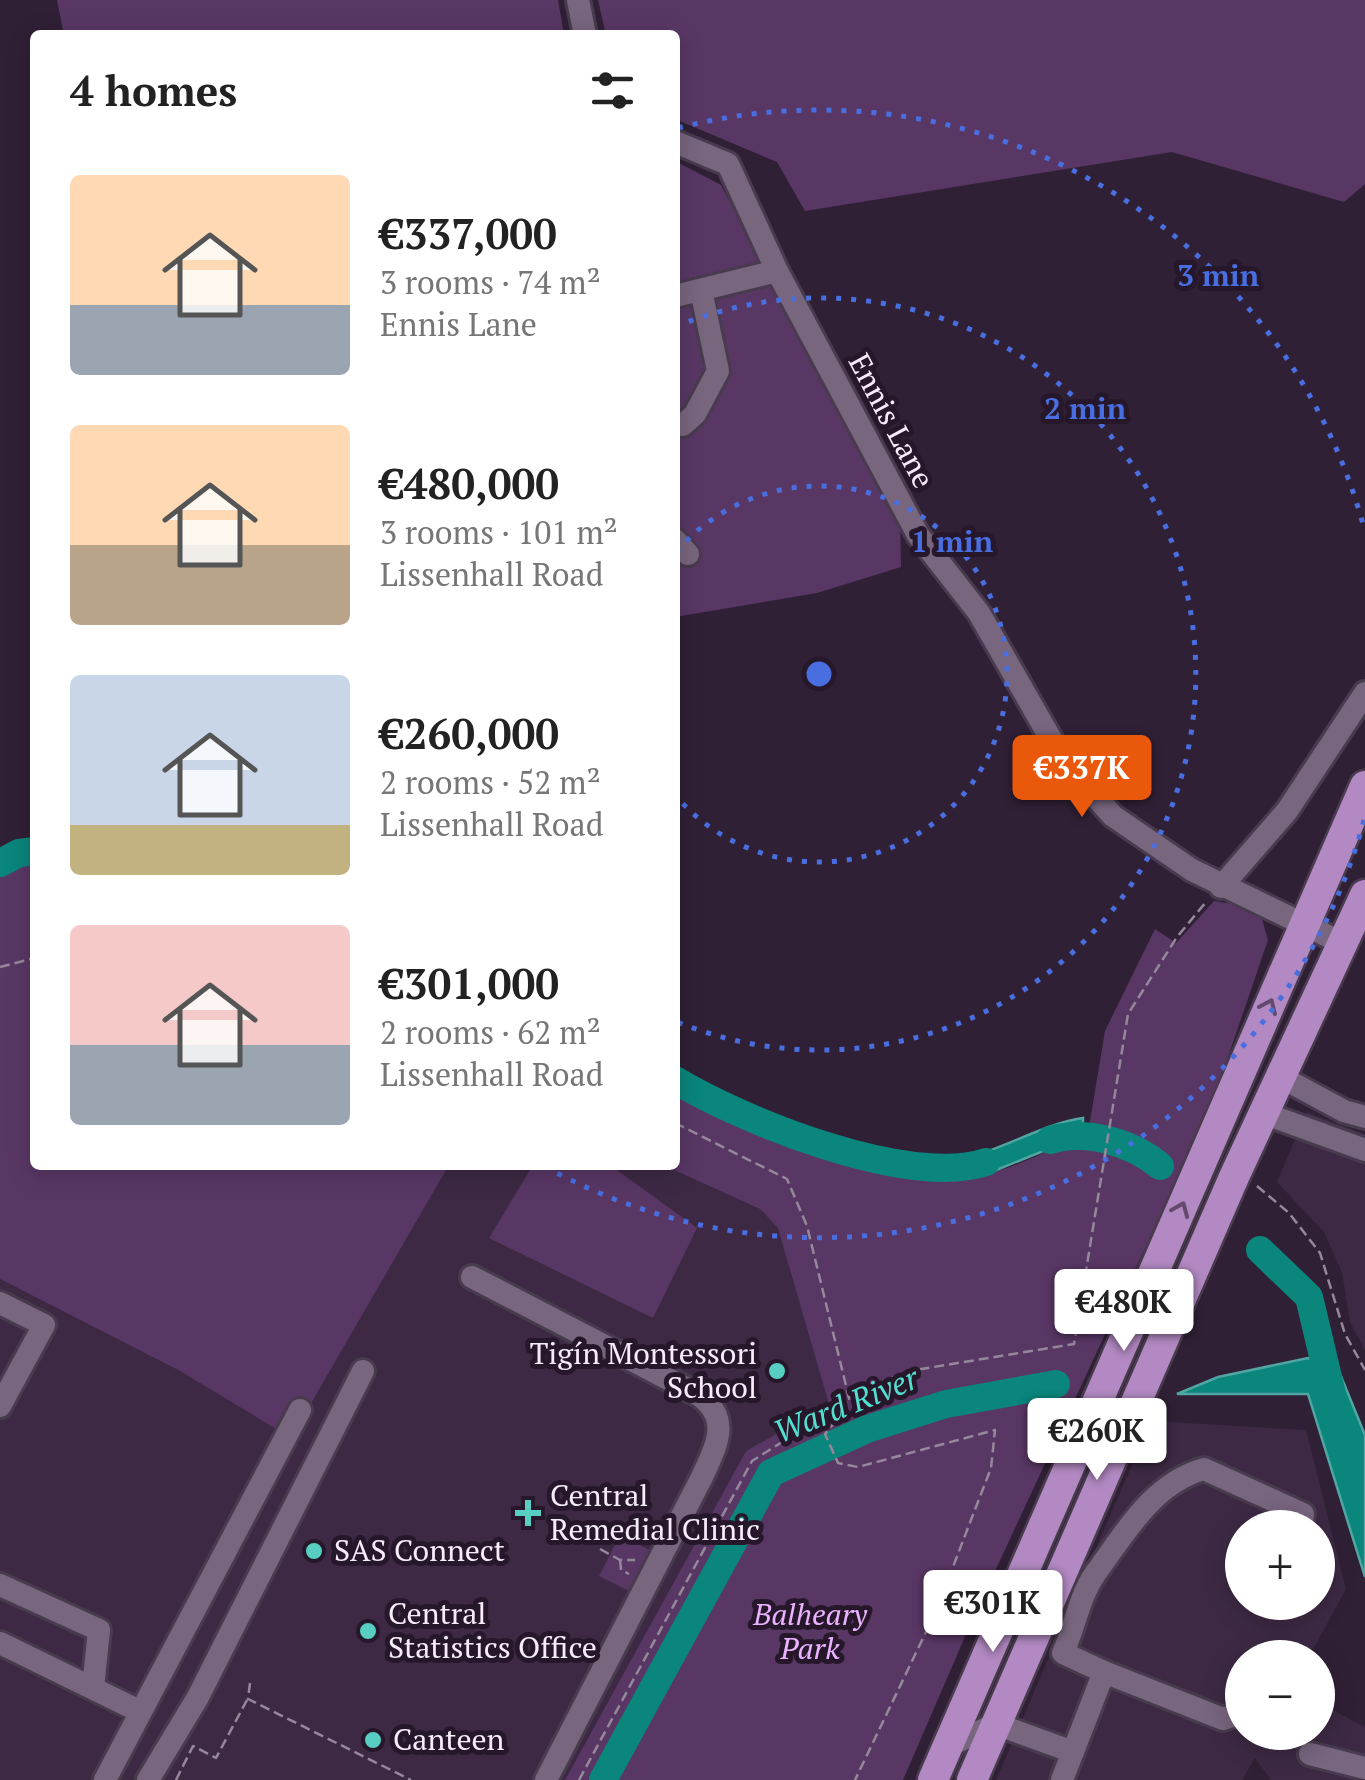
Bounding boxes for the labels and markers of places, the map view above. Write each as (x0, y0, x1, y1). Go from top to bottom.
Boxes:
centre of rings (801, 656, 837, 692)
pin: €337K (1012, 735, 1152, 820)
pin: €480K (1054, 1269, 1194, 1354)
place label: Tigín Montessori School (530, 1333, 757, 1407)
marker: Tigín Montessori School (766, 1360, 788, 1382)
pin: €260K (1027, 1398, 1167, 1483)
place label: Central Remedial Clinic (550, 1475, 760, 1549)
marker: Central Remedial Clinic (515, 1500, 541, 1526)
place label: SAS Connect (334, 1530, 505, 1570)
marker: SAS Connect (303, 1540, 325, 1562)
pin: €301K (923, 1570, 1063, 1655)
place label: Central Statistics Office (388, 1593, 597, 1667)
marker: Central Statistics Office (357, 1620, 379, 1642)
place label: Canteen (393, 1719, 505, 1759)
marker: Canteen (362, 1729, 384, 1751)

